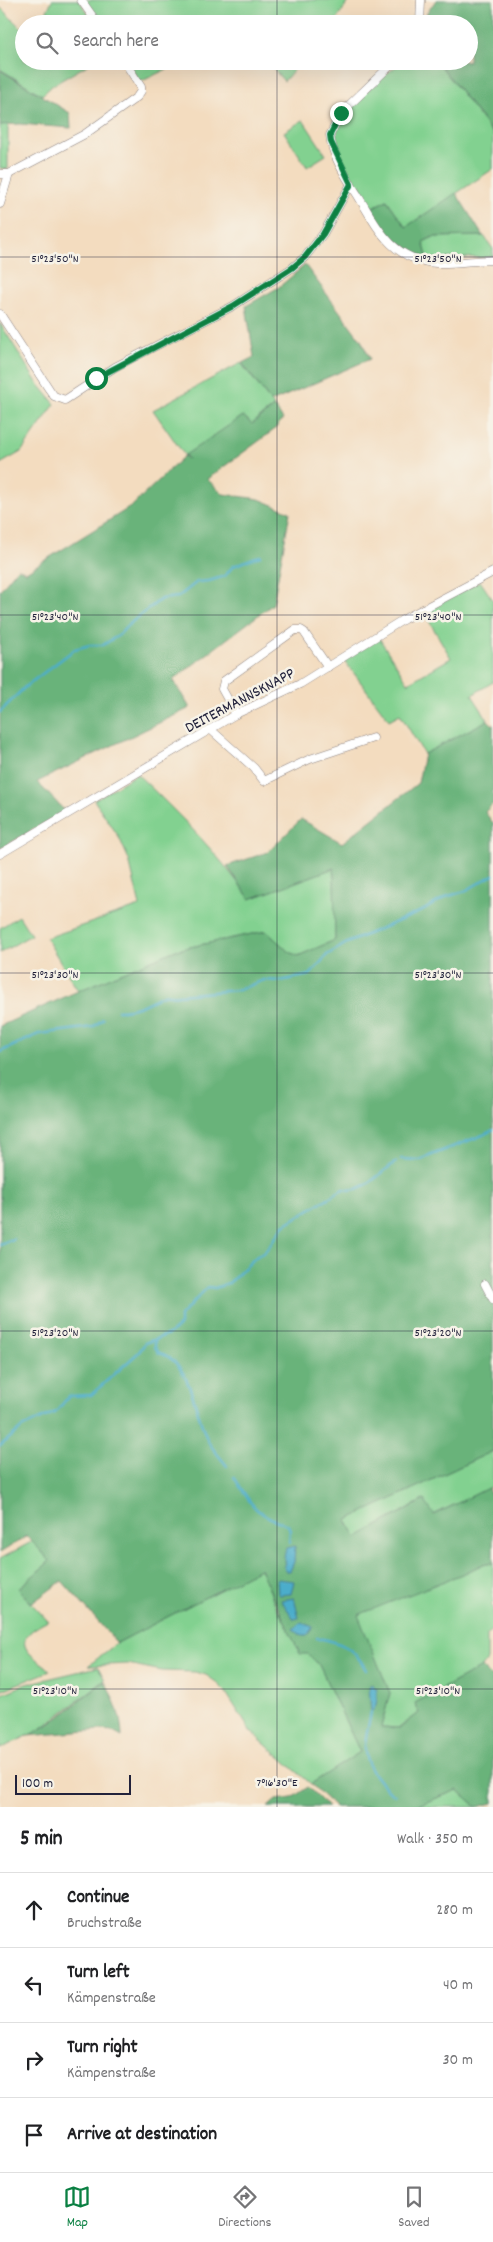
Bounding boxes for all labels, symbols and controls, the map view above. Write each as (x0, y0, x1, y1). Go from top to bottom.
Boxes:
search box (15, 15, 478, 70)
icon: search (33, 29, 61, 57)
text: Search here (73, 29, 159, 56)
route end (330, 102, 353, 125)
text: 51°23'50"N (31, 251, 79, 268)
text: 51°23'50"N (414, 251, 462, 268)
route start (85, 367, 108, 390)
text: 51°23'40"N (32, 609, 78, 626)
text: 51°23'40"N (415, 609, 461, 626)
street label: DEITERMANNSKNAPP (181, 663, 299, 740)
text: 51°23'30"N (31, 967, 79, 984)
text: 51°23'30"N (414, 967, 462, 984)
text: 51°23'20"N (32, 1325, 79, 1342)
text: 51°23'20"N (415, 1325, 462, 1342)
text: 51°23'10"N (33, 1683, 77, 1700)
text: 51°23'10"N (416, 1683, 460, 1700)
scale bar (15, 1772, 131, 1795)
text: 100 m (22, 1774, 53, 1794)
text: 7°16'30"E (257, 1775, 298, 1792)
text: 5 min (20, 1825, 63, 1855)
text: Walk · 350 m (397, 1828, 473, 1851)
text: Continue (67, 1885, 129, 1912)
icon: ahead (20, 1896, 48, 1924)
text: 280 m (436, 1899, 473, 1922)
text: Bruchstraße (67, 1912, 142, 1935)
text: Turn left (67, 1960, 130, 1987)
icon: left (20, 1971, 48, 1999)
text: 40 m (443, 1974, 473, 1997)
text: Kämpenstraße (67, 1987, 156, 2010)
text: Turn right (67, 2035, 138, 2062)
icon: right (20, 2046, 48, 2074)
text: 30 m (443, 2049, 473, 2072)
text: Kämpenstraße (67, 2062, 156, 2085)
icon: arrive (20, 2121, 48, 2149)
text: Arrive at destination (67, 2122, 217, 2149)
tab: Map (63, 2183, 91, 2233)
tab: Directions (218, 2183, 271, 2233)
tab: Saved (398, 2183, 430, 2233)

